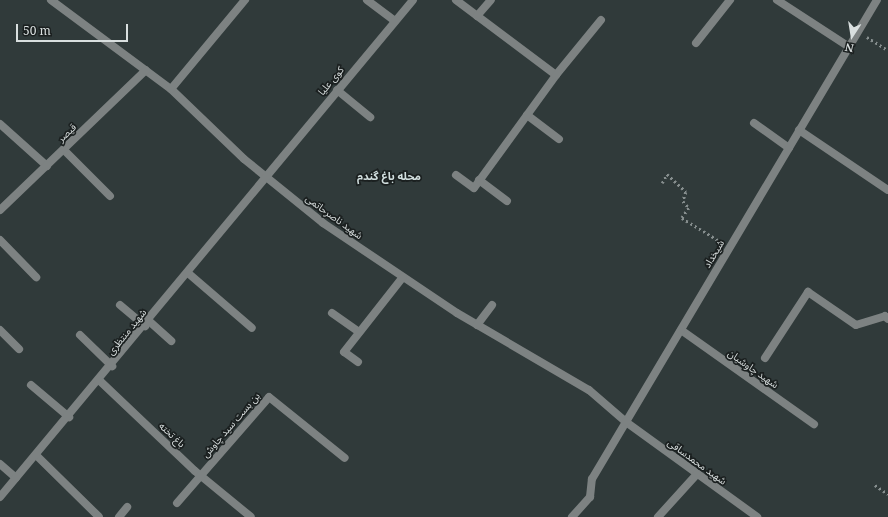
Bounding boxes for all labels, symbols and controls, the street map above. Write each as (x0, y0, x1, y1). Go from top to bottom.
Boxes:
scale bar (18, 16, 130, 42)
north arrow (832, 16, 872, 56)
text: 50 m (23, 22, 51, 39)
text: N (844, 40, 855, 56)
street label: کوی علیا (316, 64, 346, 98)
street label: قیصر (55, 121, 79, 145)
district label: محله باغ گندم (357, 169, 421, 183)
street label: شهید ناصرحاتمی (303, 192, 365, 242)
street label: شیخداد (701, 238, 727, 270)
street label: شهید منتظری (105, 307, 149, 357)
street label: شهید چاوشیان (725, 347, 781, 391)
street label: بن بست سید چاوش (200, 390, 262, 460)
street label: باغ تخته (156, 420, 188, 450)
street label: شهید محمدساقی (665, 437, 729, 487)

